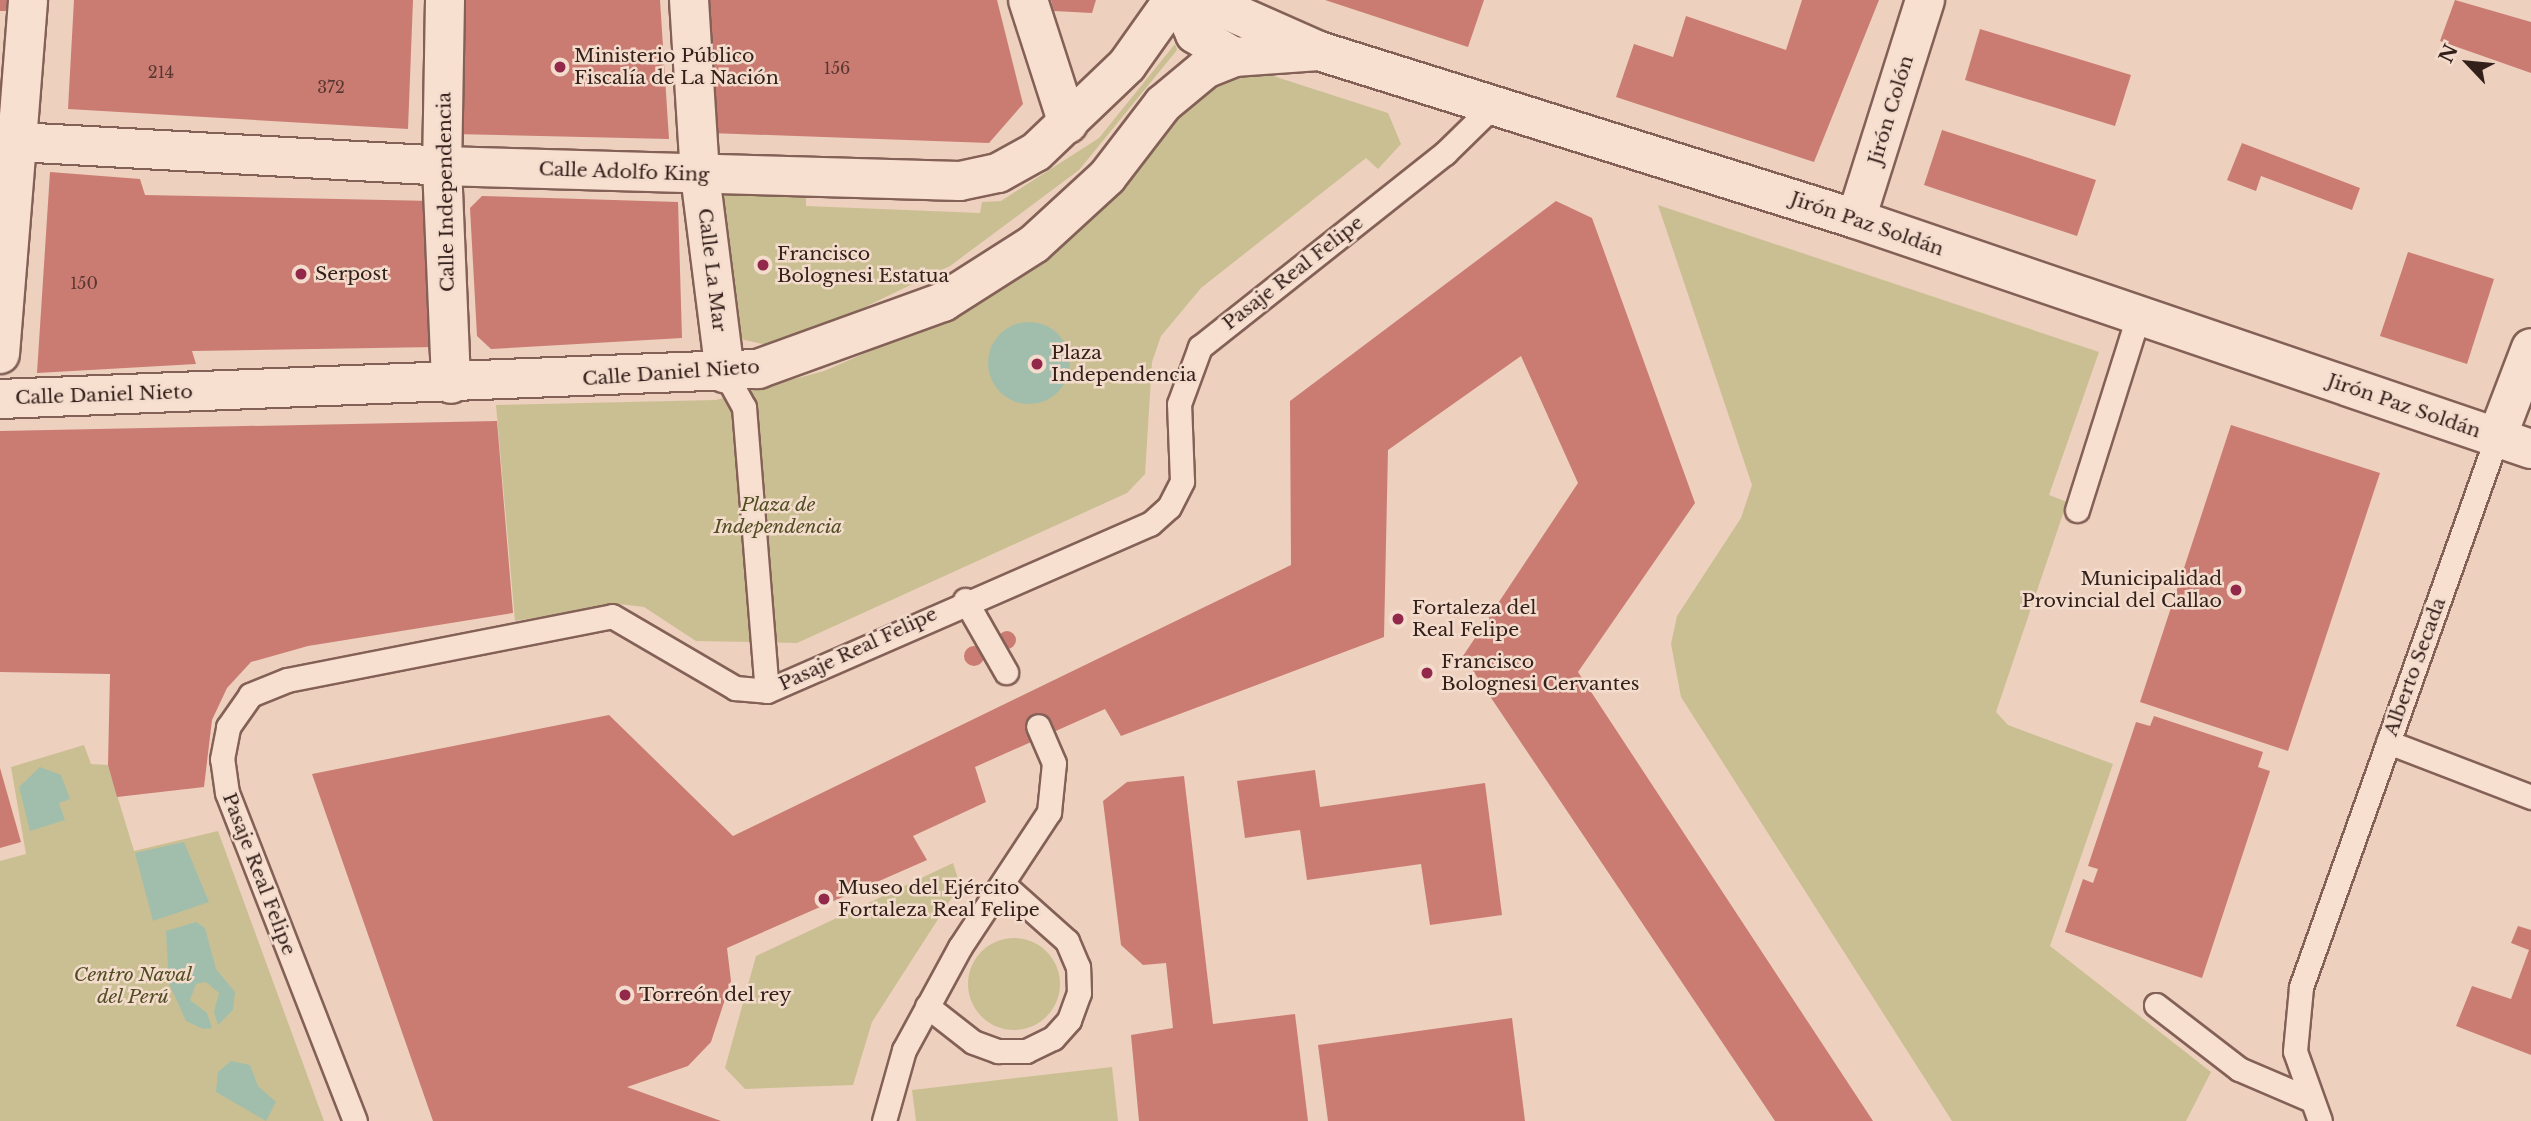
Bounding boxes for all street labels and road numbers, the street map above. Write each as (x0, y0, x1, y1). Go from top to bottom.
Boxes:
street label: Jirón Colón (1864, 53, 1918, 167)
street label: Calle Independencia (433, 92, 459, 292)
street label: Calle Adolfo King (538, 158, 710, 186)
street label: Jirón Paz Soldán (1788, 187, 1946, 261)
street label: Calle La Mar (693, 207, 731, 333)
street label: Pasaje Real Felipe (1218, 211, 1368, 335)
street label: Calle Daniel Nieto (582, 355, 760, 391)
street label: Jirón Paz Soldán (2325, 369, 2483, 443)
street label: Calle Daniel Nieto (15, 381, 193, 409)
street label: Alberto Secada (2379, 595, 2451, 739)
street label: Pasaje Real Felipe (775, 602, 941, 696)
street label: Pasaje Real Felipe (218, 790, 300, 958)

